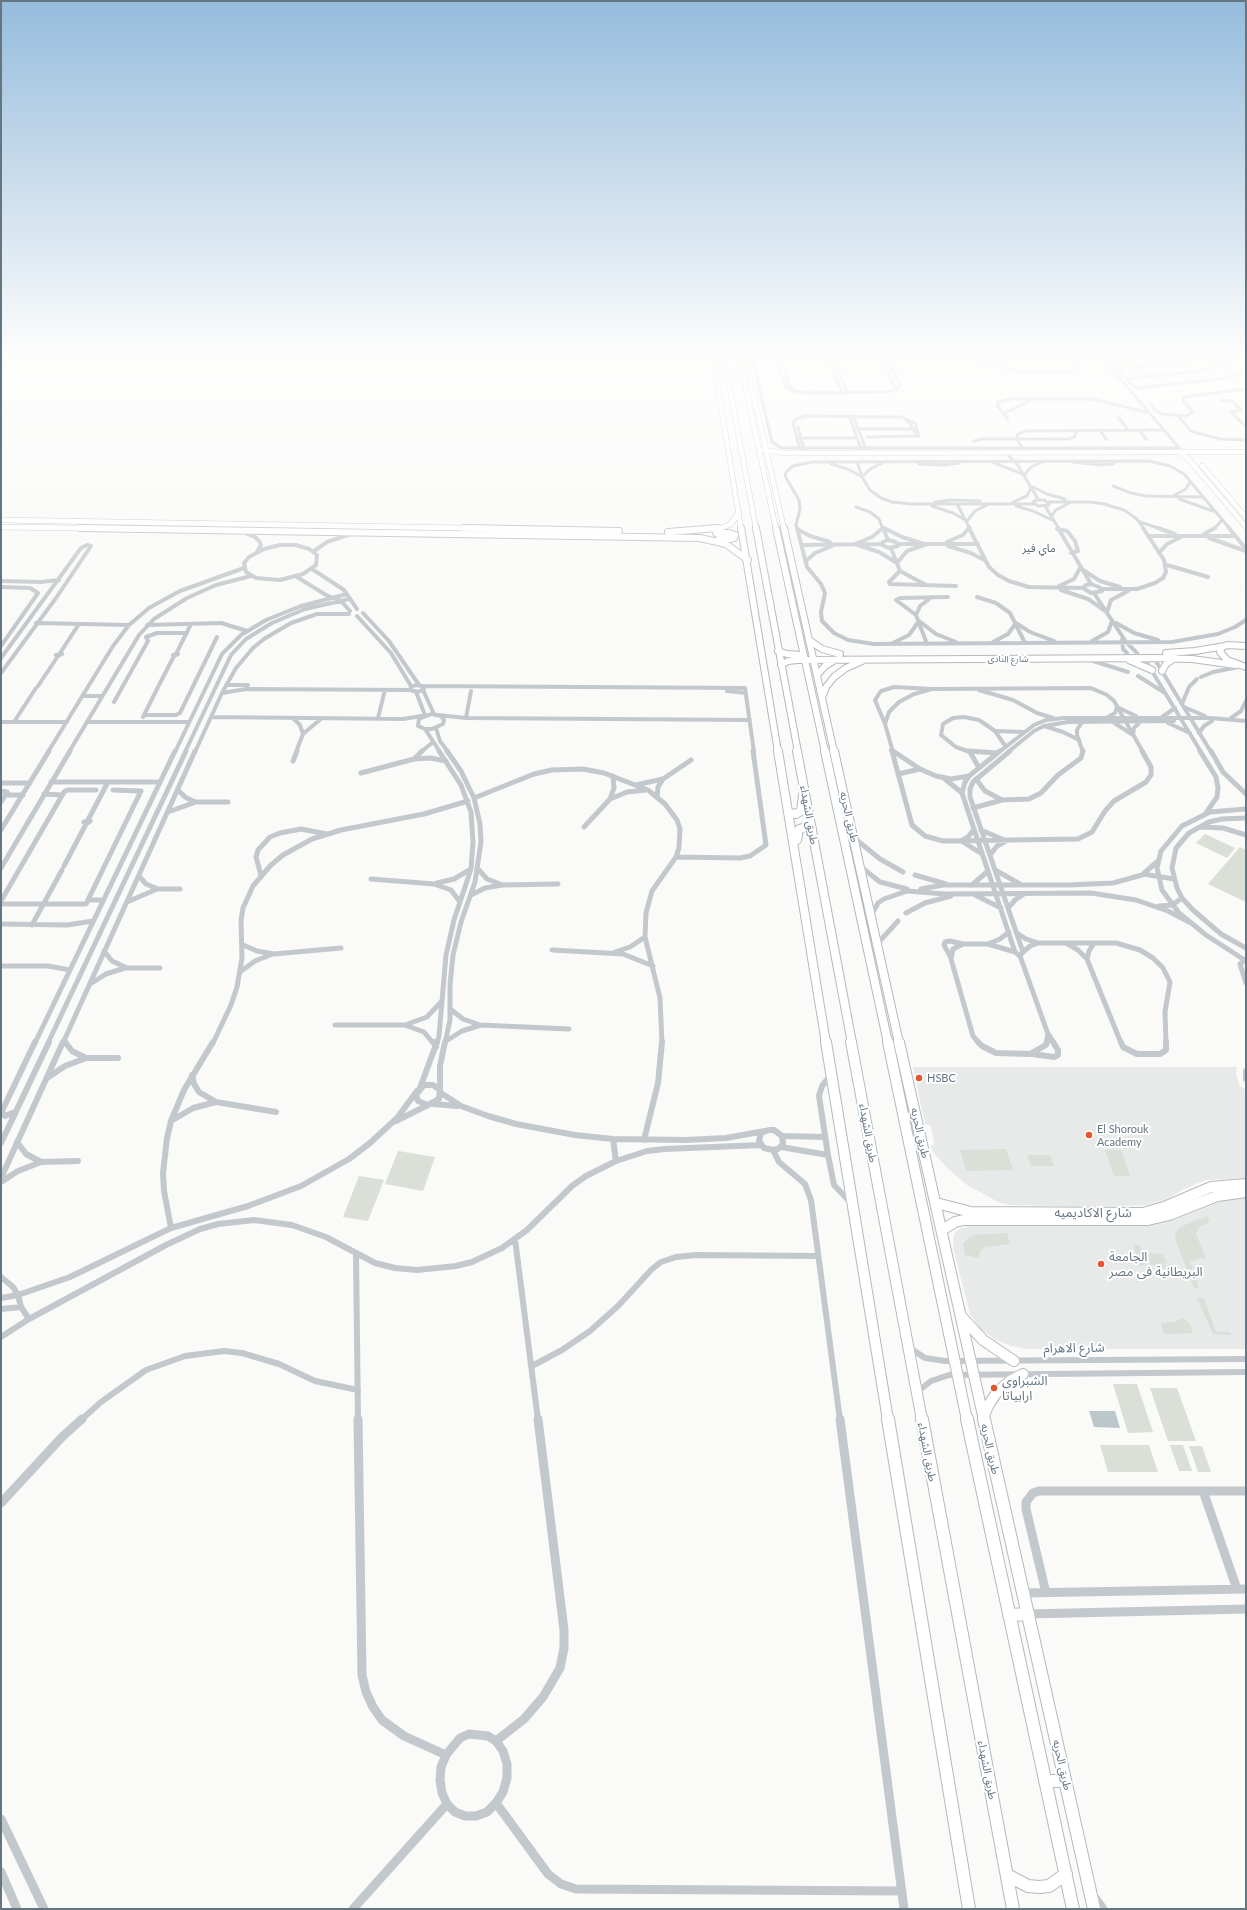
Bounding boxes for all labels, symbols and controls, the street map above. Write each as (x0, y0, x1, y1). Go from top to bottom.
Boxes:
district label: ماي فير (1022, 541, 1056, 555)
street label: شارع النادى (987, 654, 1029, 664)
street label: طريق الشهداء (797, 784, 821, 846)
street label: طريق الحريه (837, 790, 861, 844)
place label: HSBC (927, 1071, 956, 1085)
marker: HSBC (914, 1073, 924, 1083)
street label: طريق الشهداء (856, 1102, 880, 1164)
street label: طريق الحريه (908, 1106, 932, 1160)
place label: El Shorouk Academy (1097, 1122, 1149, 1148)
marker: El Shorouk Academy (1084, 1130, 1094, 1140)
street label: شارع الاكاديميه (1054, 1205, 1132, 1221)
place label: الجامعة البريطانية فى مصر (1109, 1249, 1203, 1280)
marker: الجامعة البريطانية فى مصر (1096, 1259, 1106, 1269)
street label: شارع الاهرام (1043, 1340, 1105, 1356)
place label: الشبراوى ارابياتا (1002, 1373, 1048, 1404)
marker: الشبراوى ارابياتا (989, 1383, 999, 1393)
street label: طريق الشهداء (915, 1421, 939, 1483)
street label: طريق الحريه (978, 1422, 1002, 1476)
street label: طريق الحريه (1050, 1738, 1074, 1792)
street label: طريق الشهداء (975, 1739, 999, 1801)

